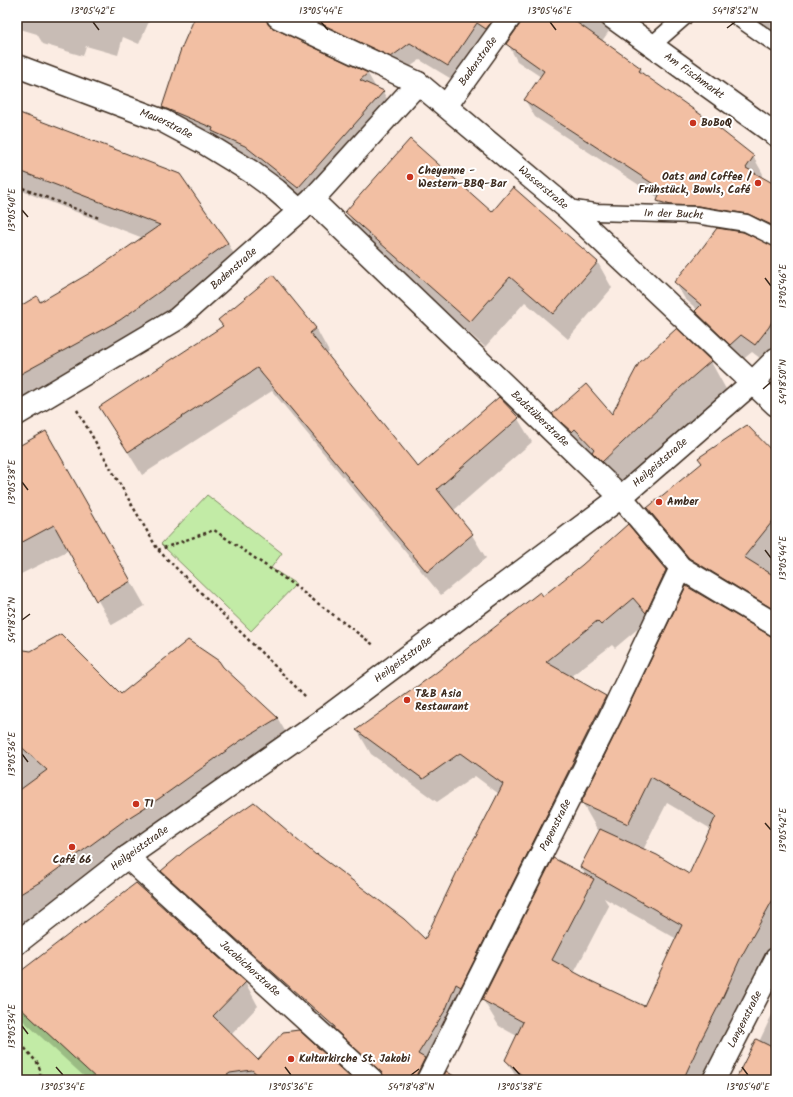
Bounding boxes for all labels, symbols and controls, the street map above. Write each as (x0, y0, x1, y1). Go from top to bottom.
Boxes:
text: 13°05'42"E (71, 3, 116, 19)
text: 13°05'44"E (299, 3, 344, 19)
text: 13°05'46"E (528, 3, 573, 19)
text: 54°18'52"N (712, 3, 758, 19)
street label: Badenstraße (454, 33, 502, 90)
street label: Am Fischmarkt (660, 48, 729, 104)
street label: Mauerstraße (137, 104, 196, 144)
place label: BoBoQ (701, 114, 733, 132)
marker: BoBoQ (688, 118, 698, 128)
street label: Wasserstraße (514, 161, 572, 214)
place label: Cheyenne - Western-BBQ-Bar (418, 162, 508, 193)
place label: Oats and Coffee / Frühstück, Bowls, Café (638, 168, 752, 199)
marker: Cheyenne - Western-BBQ-Bar (405, 172, 415, 182)
marker: Oats and Coffee / Frühstück, Bowls, Café (753, 178, 763, 188)
text: 13°05'40"E (4, 187, 20, 232)
street label: In der Bucht (644, 204, 706, 225)
street label: Badenstraße (206, 243, 262, 295)
text: 13°05'46"E (775, 263, 791, 308)
text: 54°18'50"N (775, 359, 791, 405)
street label: Badstüberstraße (506, 386, 573, 452)
street label: Heilgeiststraße (628, 434, 692, 492)
text: 13°05'38"E (4, 458, 20, 504)
place label: Amber (667, 493, 700, 511)
marker: Amber (654, 497, 664, 507)
text: 13°05'44"E (775, 535, 791, 580)
text: 54°18'52"N (4, 597, 20, 643)
street label: Heilgeiststraße (370, 632, 436, 688)
place label: T&B Asia Restaurant (415, 685, 470, 716)
marker: T&B Asia Restaurant (402, 695, 412, 705)
text: 13°05'36"E (4, 731, 20, 776)
place label: T1 (144, 795, 154, 813)
street label: Papenstraße (535, 796, 576, 854)
marker: T1 (131, 799, 141, 809)
text: 13°05'42"E (775, 807, 791, 852)
street label: Heilgeiststraße (107, 821, 173, 876)
marker: Café 66 (67, 842, 77, 852)
place label: Café 66 (53, 851, 91, 869)
street label: Jacobichorstraße (215, 936, 284, 1001)
street label: Langenstraße (723, 988, 767, 1051)
text: 13°05'34"E (4, 1003, 20, 1048)
place label: Kulturkirche St. Jakobi (299, 1050, 411, 1068)
marker: Kulturkirche St. Jakobi (286, 1054, 296, 1064)
text: 13°05'34"E (41, 1079, 86, 1095)
text: 13°05'36"E (269, 1079, 314, 1095)
text: 54°18'48"N (388, 1079, 434, 1095)
text: 13°05'38"E (498, 1079, 544, 1095)
text: 13°05'40"E (726, 1079, 771, 1095)

